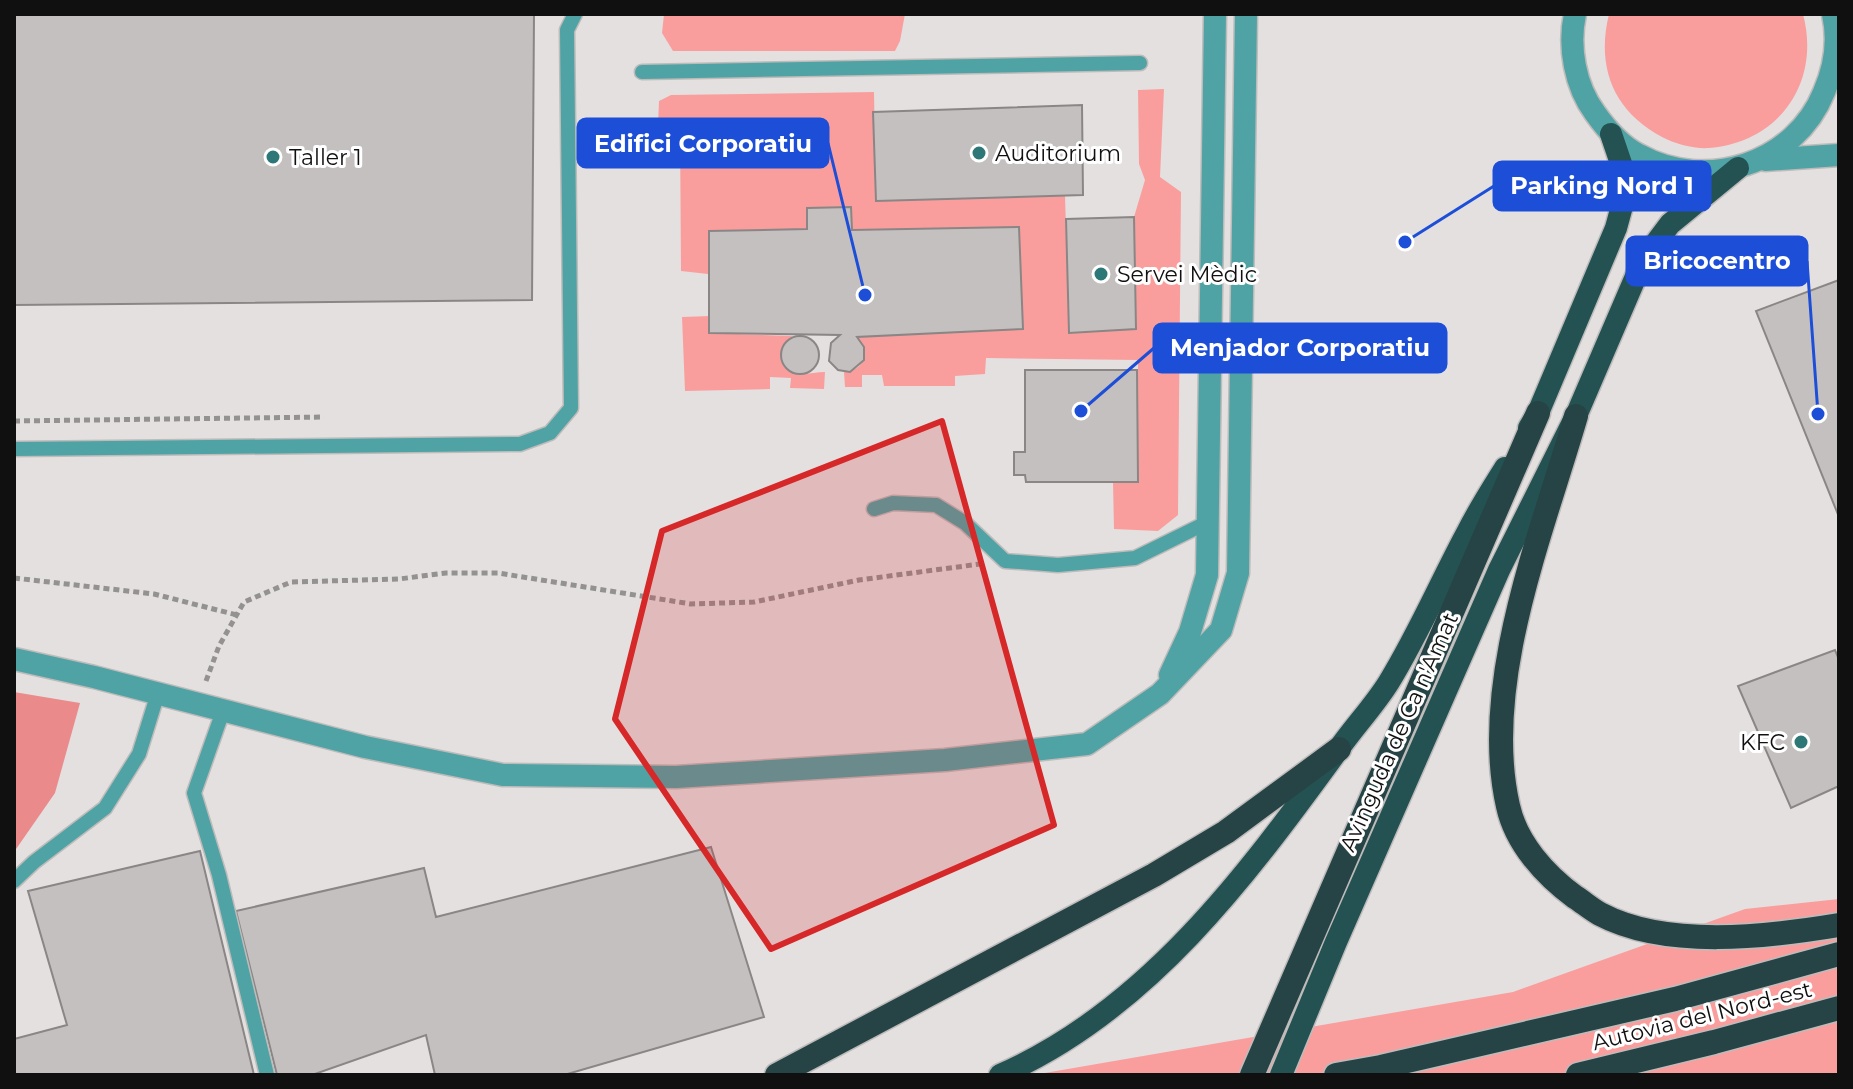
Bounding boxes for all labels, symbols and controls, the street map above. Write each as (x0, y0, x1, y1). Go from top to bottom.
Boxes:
callout: Edifici Corporatiu (578, 119, 828, 167)
text: Edifici Corporatiu (594, 129, 812, 158)
place label: Auditorium (995, 140, 1121, 167)
place label: Taller 1 (289, 144, 362, 171)
marker: Auditorium (970, 144, 988, 162)
marker: Taller 1 (264, 148, 282, 166)
callout: Parking Nord 1 (1494, 162, 1710, 210)
text: Parking Nord 1 (1510, 171, 1694, 200)
callout: Bricocentro (1627, 237, 1807, 285)
text: Bricocentro (1643, 246, 1791, 275)
place label: Servei Mèdic (1117, 261, 1257, 288)
marker: Servei Mèdic (1092, 265, 1110, 283)
callout: Menjador Corporatiu (1154, 324, 1446, 372)
text: Menjador Corporatiu (1170, 333, 1430, 362)
street label: Avinguda de Ca n'Amat (1334, 608, 1464, 856)
place label: KFC (1740, 729, 1785, 756)
marker: KFC (1792, 733, 1810, 751)
street label: Autovia del Nord-est (1589, 976, 1815, 1056)

